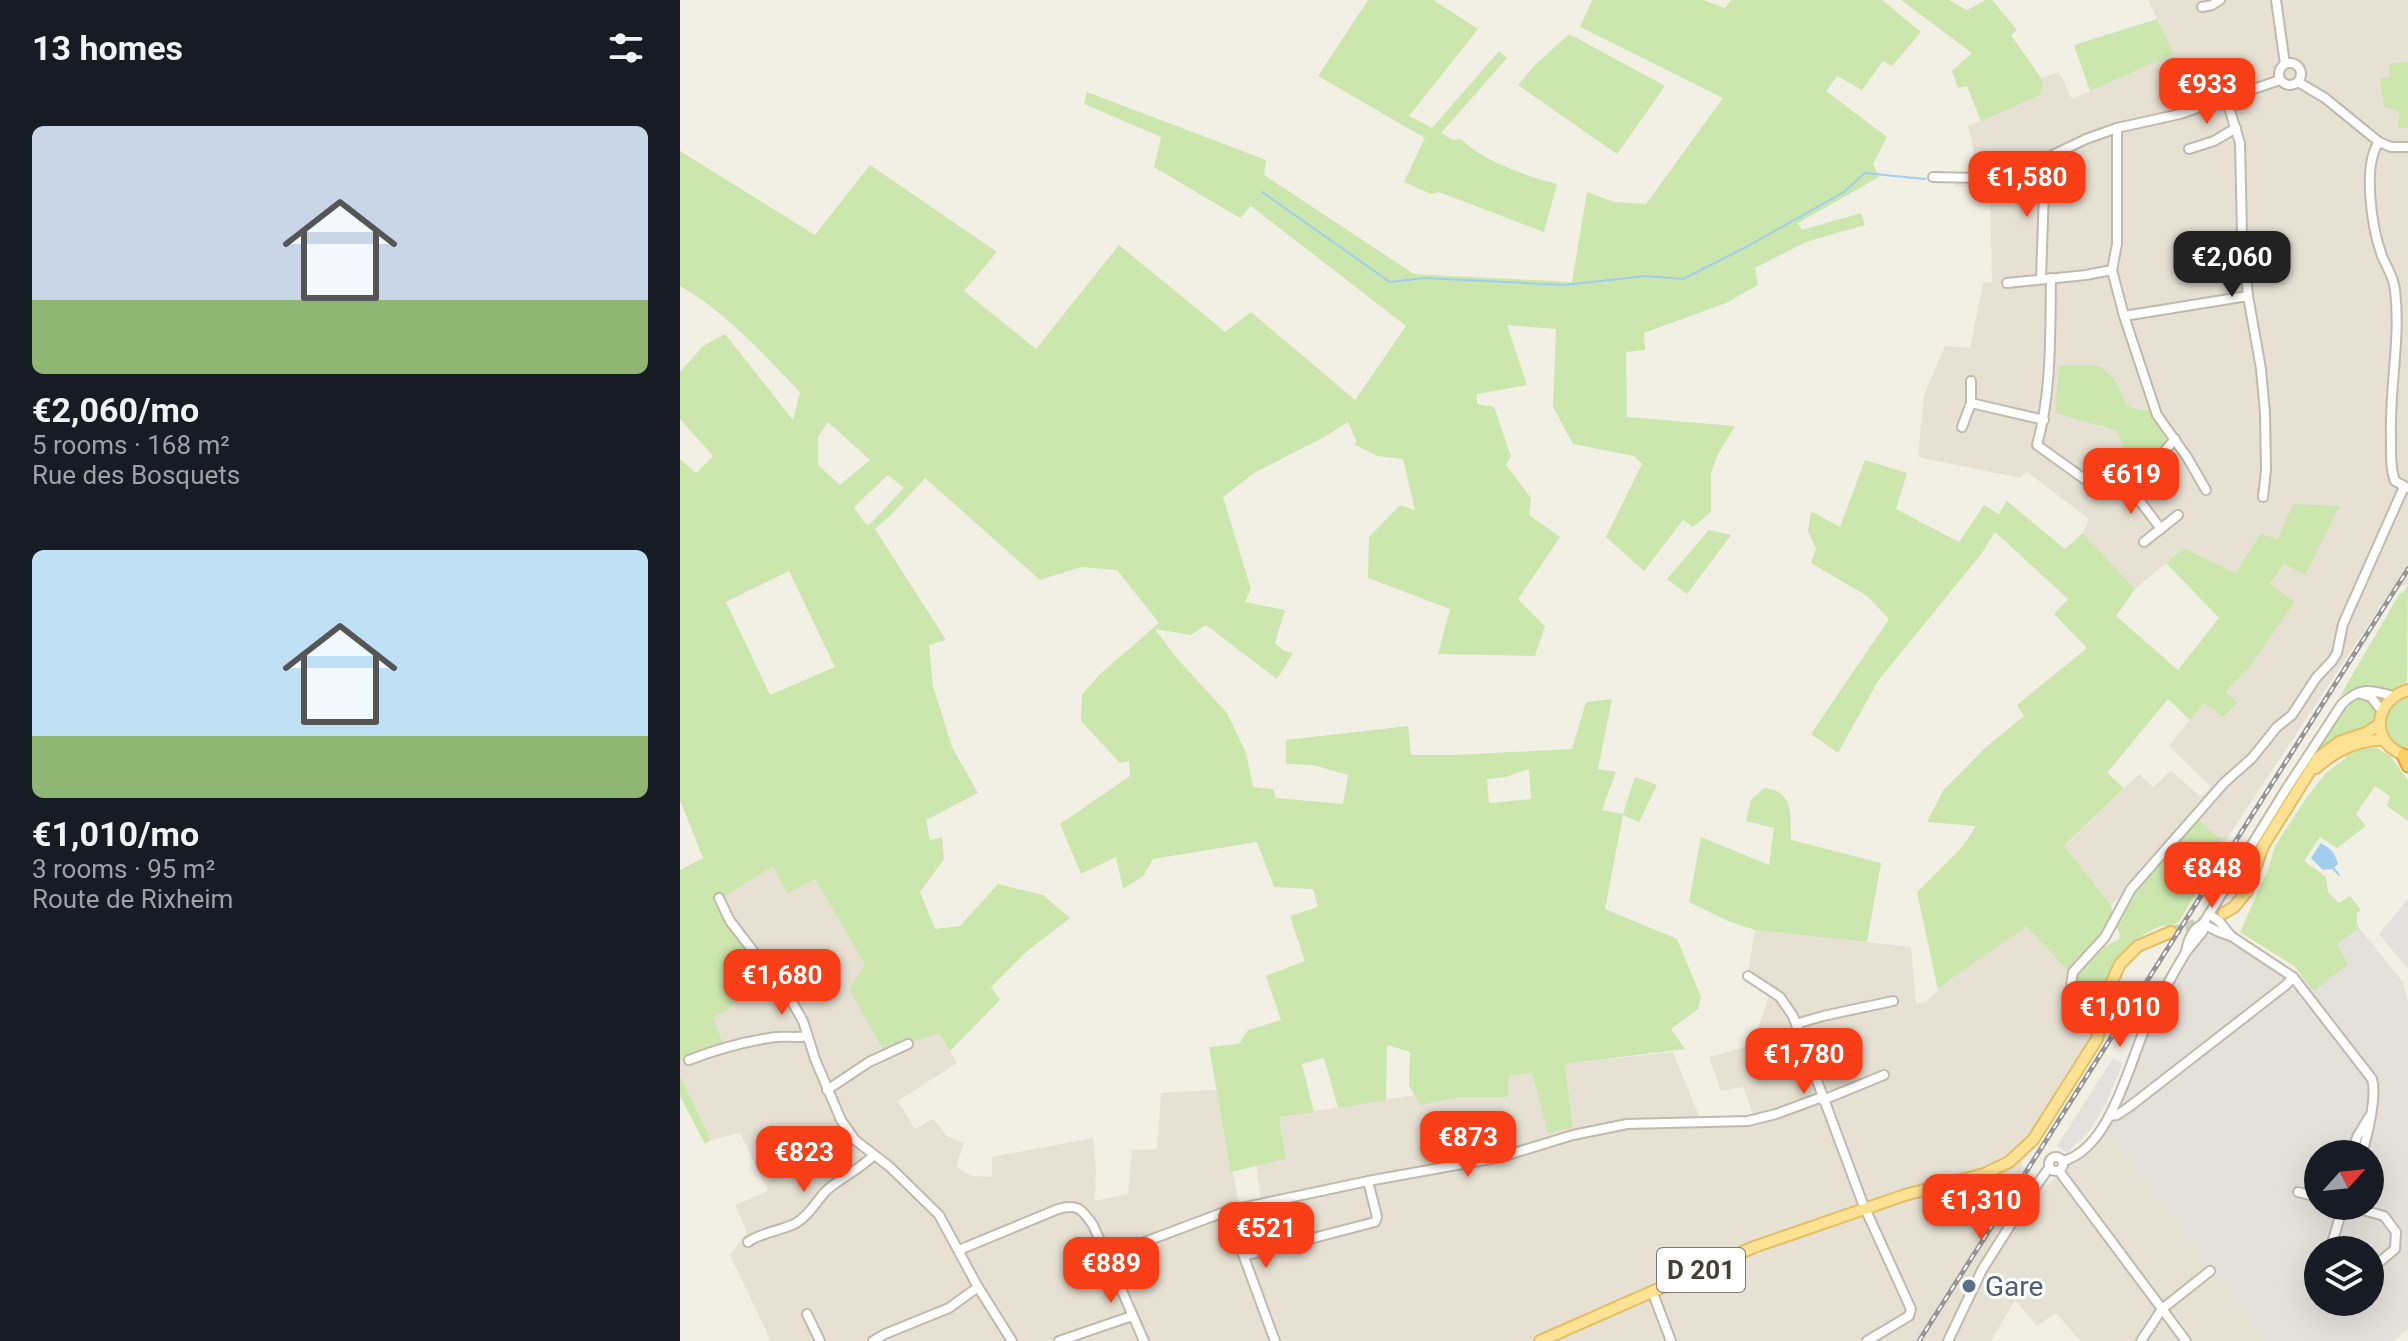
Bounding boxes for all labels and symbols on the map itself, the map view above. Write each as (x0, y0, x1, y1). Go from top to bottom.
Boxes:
pin: €933 (2160, 58, 2254, 126)
pin: €1,580 (1962, 151, 2092, 219)
pin: €2,060 (2167, 231, 2297, 299)
pin: €619 (2084, 448, 2178, 516)
pin: €848 (2165, 842, 2259, 910)
pin: €1,680 (717, 949, 847, 1017)
pin: €1,010 (2055, 981, 2185, 1049)
pin: €1,780 (1739, 1028, 1869, 1096)
pin: €873 (1421, 1111, 1515, 1179)
pin: €823 (757, 1126, 851, 1194)
north arrow (2304, 1140, 2384, 1220)
pin: €1,310 (1916, 1174, 2046, 1242)
pin: €521 (1219, 1202, 1313, 1270)
pin: €889 (1064, 1237, 1158, 1305)
road number: D 201 (1657, 1248, 1745, 1292)
place label: Gare (1985, 1270, 2043, 1303)
marker: Gare (1960, 1277, 1978, 1295)

